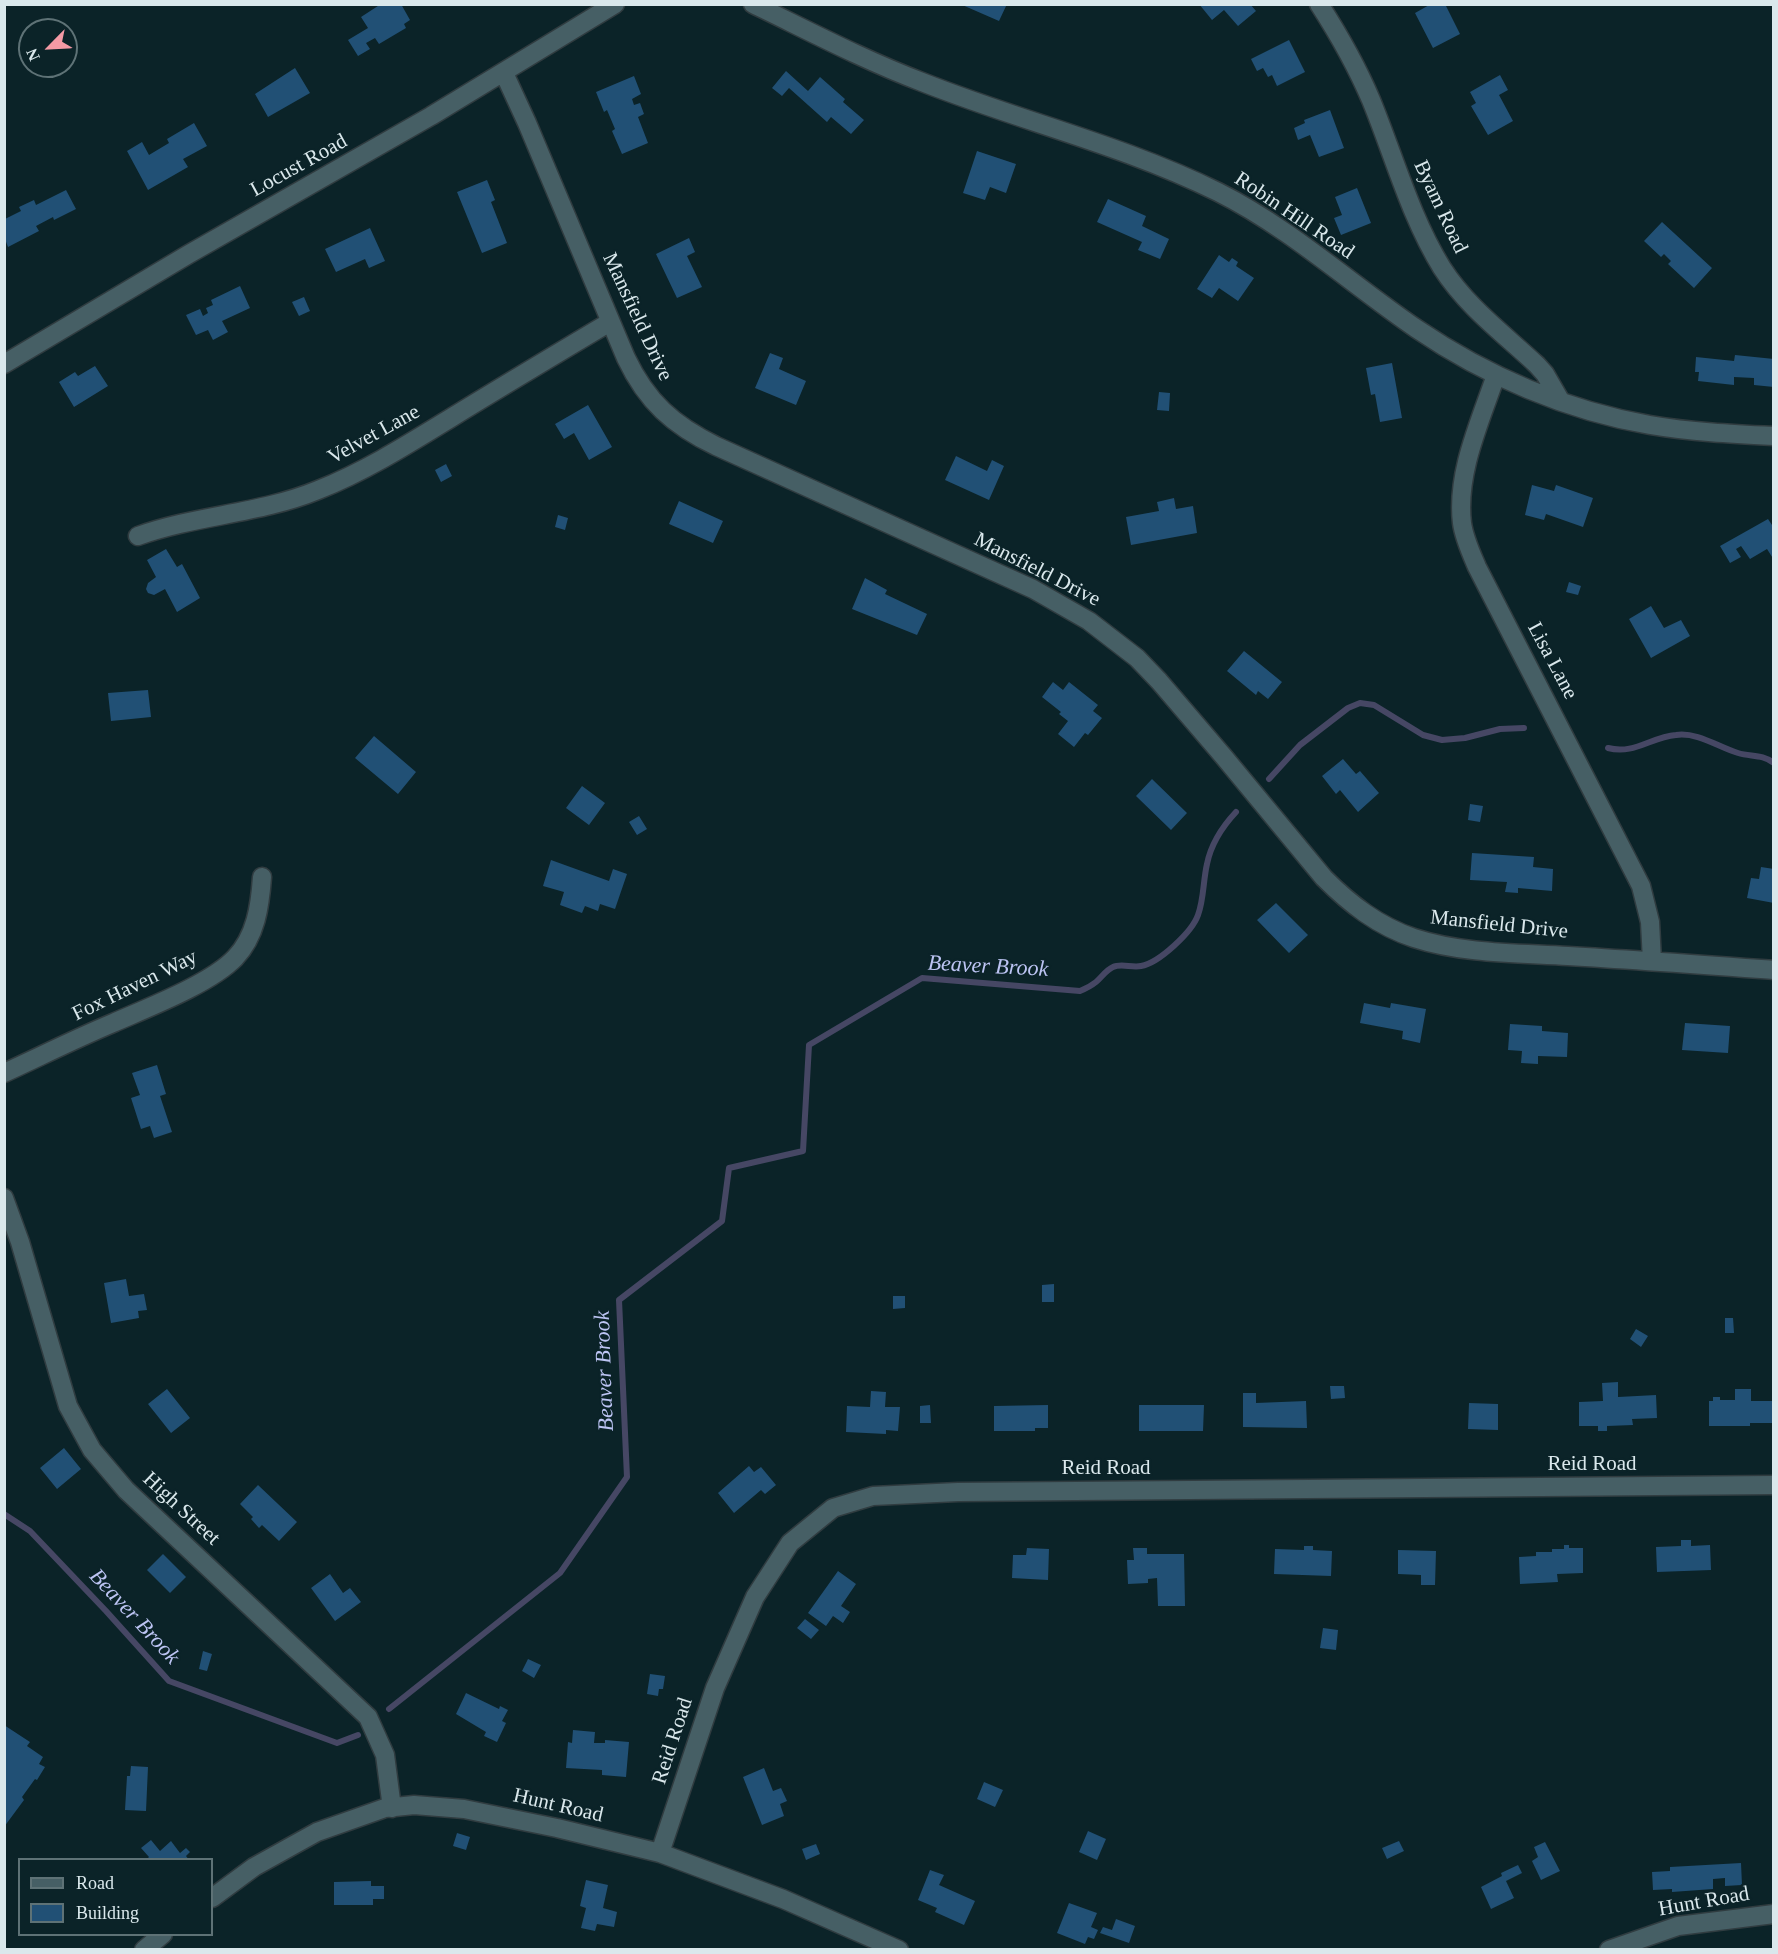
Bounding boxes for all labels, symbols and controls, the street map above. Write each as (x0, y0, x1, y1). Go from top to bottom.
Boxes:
north arrow (18, 18, 78, 78)
text: N (23, 46, 43, 63)
street label: Locust Road (246, 129, 352, 203)
street label: Byam Road (1408, 156, 1472, 258)
street label: Robin Hill Road (1229, 167, 1359, 265)
street label: Mansfield Drive (596, 249, 678, 385)
street label: Velvet Lane (324, 400, 424, 470)
street label: Mansfield Drive (970, 527, 1104, 613)
street label: Lisa Lane (1521, 618, 1583, 704)
street label: Mansfield Drive (1429, 905, 1569, 945)
street label: Fox Haven Way (68, 945, 202, 1027)
water label: Beaver Brook (927, 951, 1049, 983)
water label: Beaver Brook (590, 1310, 620, 1432)
street label: Reid Road (1547, 1451, 1637, 1477)
street label: Reid Road (1061, 1455, 1151, 1481)
street label: High Street (137, 1467, 225, 1551)
water label: Beaver Brook (83, 1564, 185, 1670)
street label: Reid Road (647, 1695, 699, 1787)
street label: Hunt Road (511, 1783, 605, 1829)
legend (18, 1858, 213, 1936)
text: Road (76, 1873, 114, 1893)
street label: Hunt Road (1657, 1882, 1751, 1922)
text: Building (76, 1903, 139, 1923)

